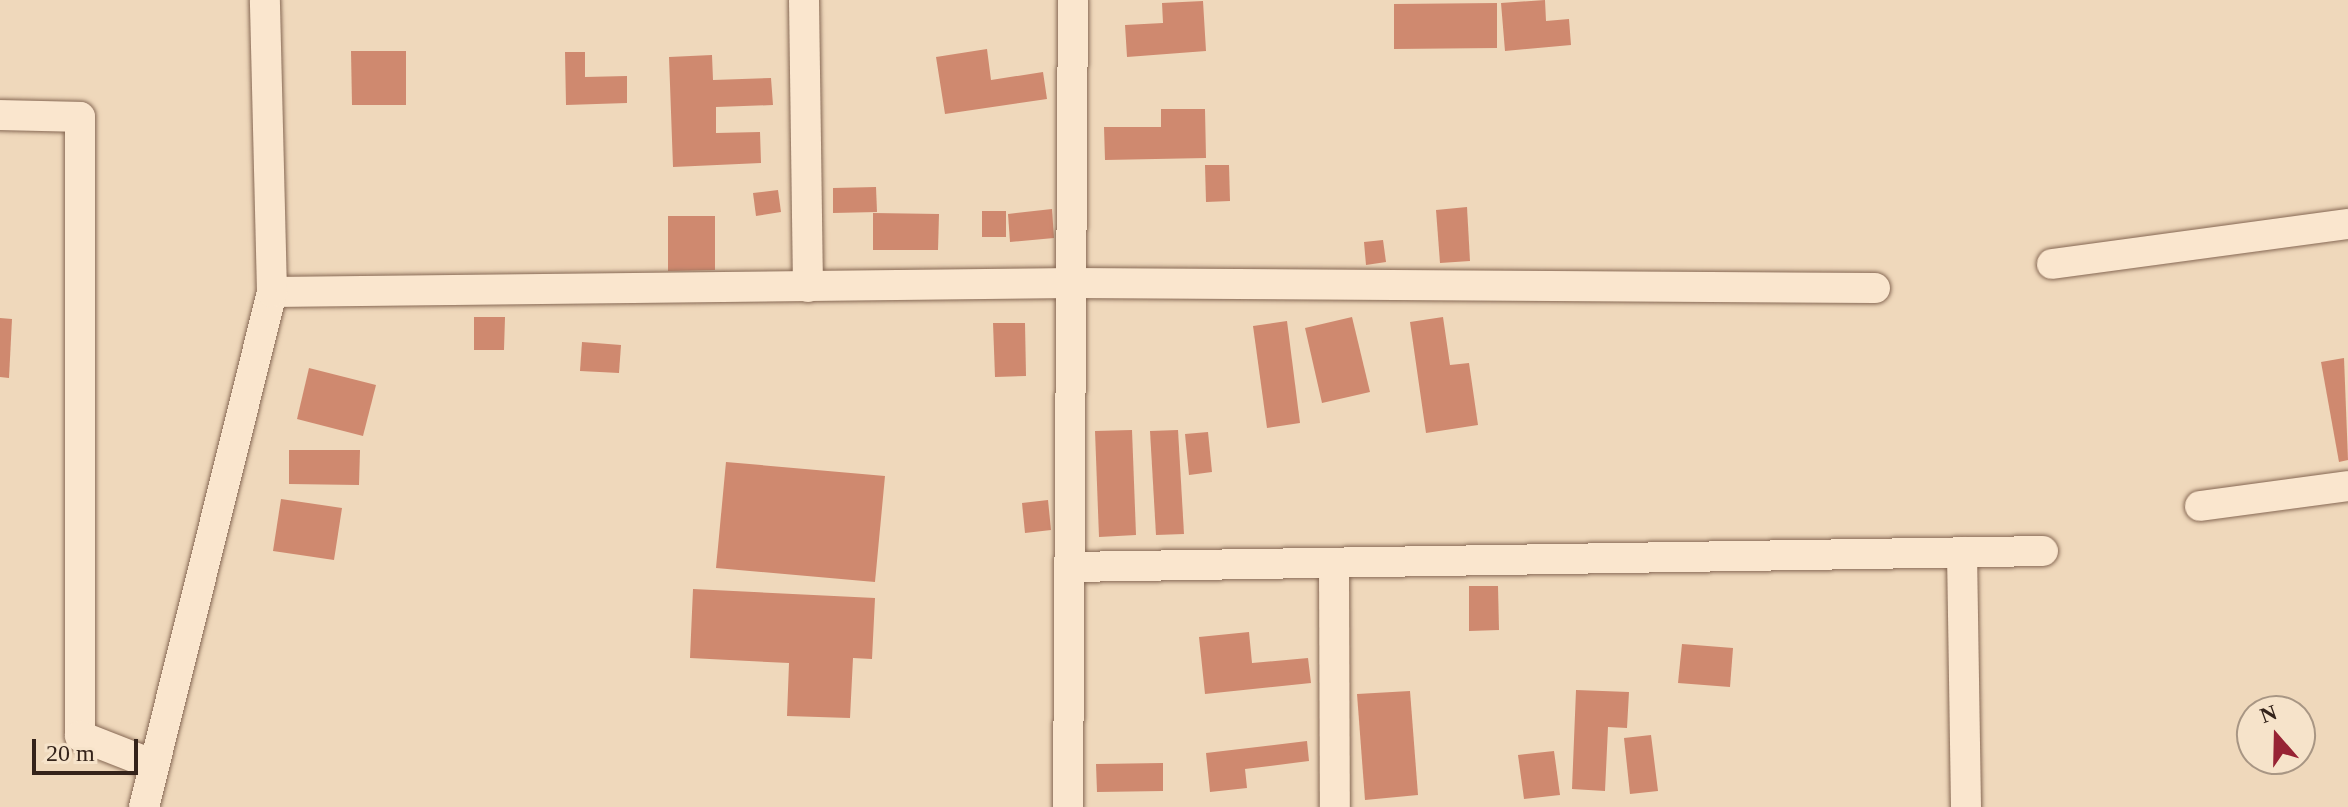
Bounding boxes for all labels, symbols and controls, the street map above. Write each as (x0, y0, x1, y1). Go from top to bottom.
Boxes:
north arrow (2236, 695, 2316, 775)
text: N (2257, 699, 2280, 728)
scale bar (36, 723, 142, 773)
text: 20 m (46, 740, 95, 766)

